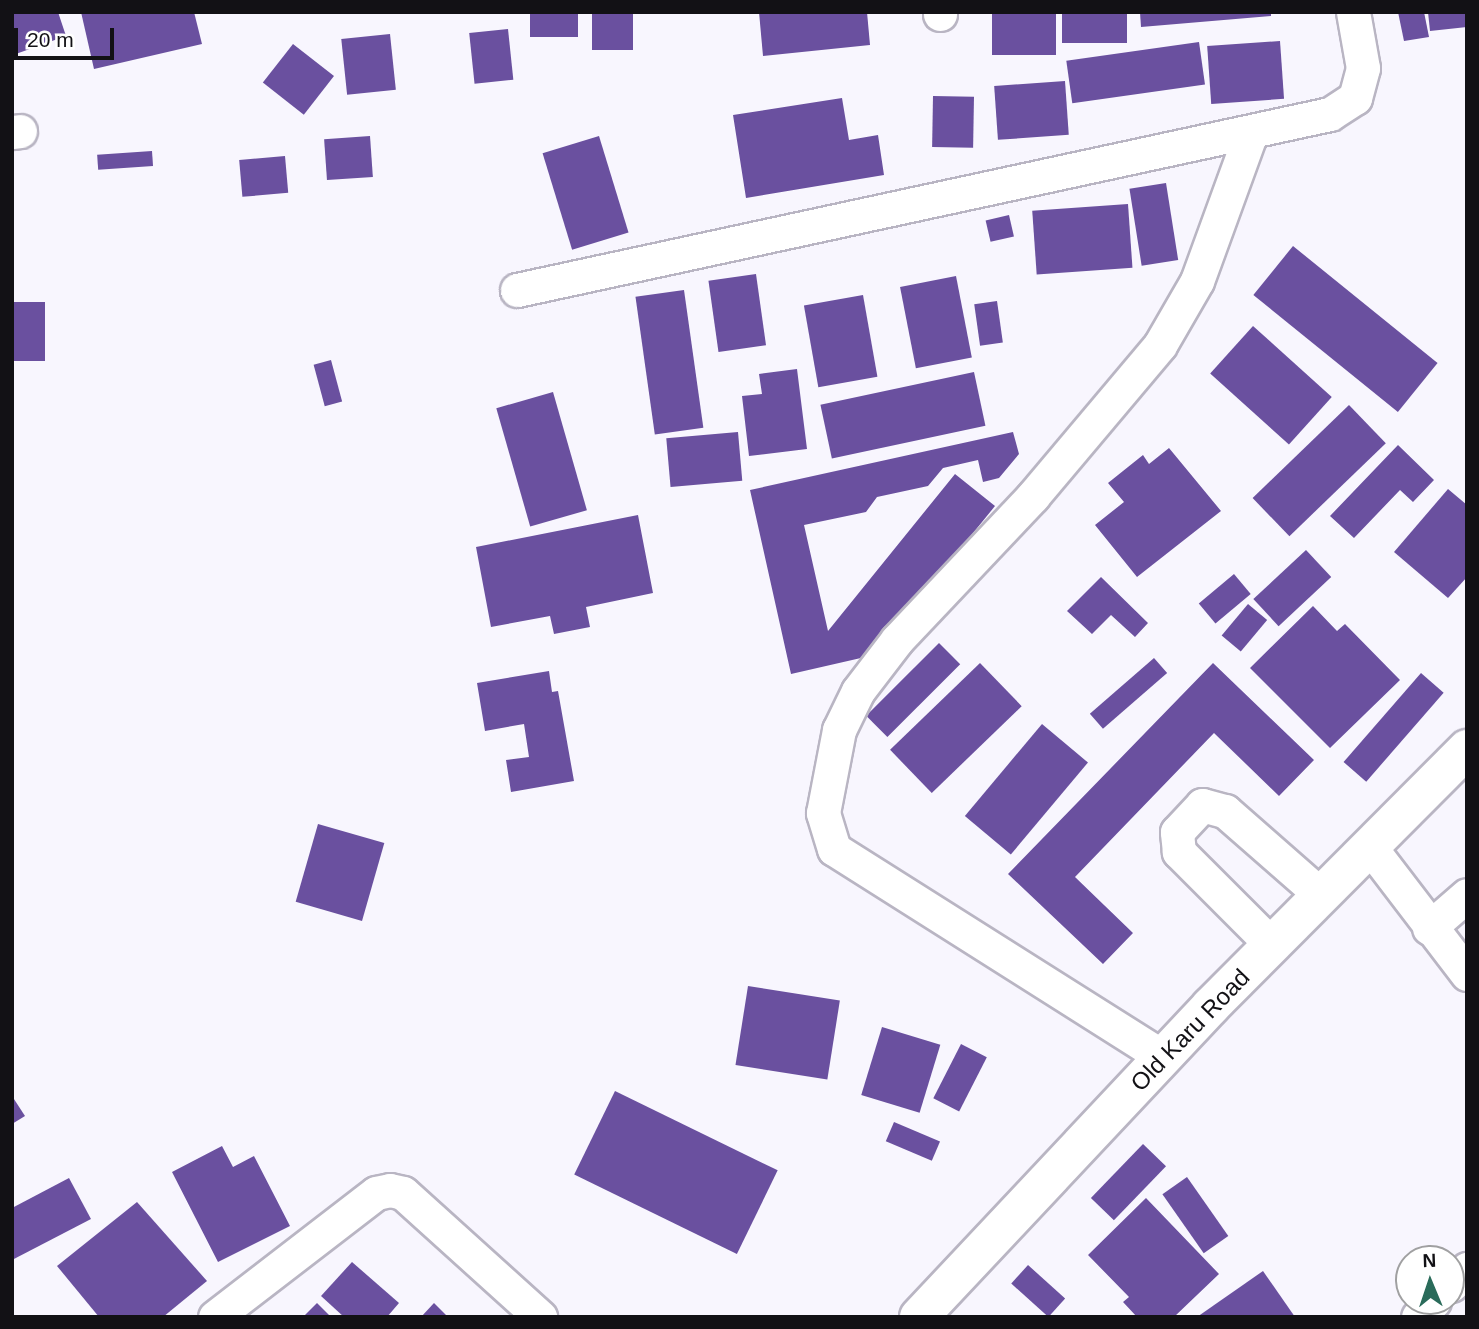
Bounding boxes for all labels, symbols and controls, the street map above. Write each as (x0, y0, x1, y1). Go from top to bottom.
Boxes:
scale bar (18, 14, 117, 58)
text: 20 m (27, 28, 74, 51)
street label: Old Karu Road (1125, 963, 1255, 1097)
north arrow (1395, 1245, 1465, 1315)
text: N (1422, 1250, 1437, 1271)

